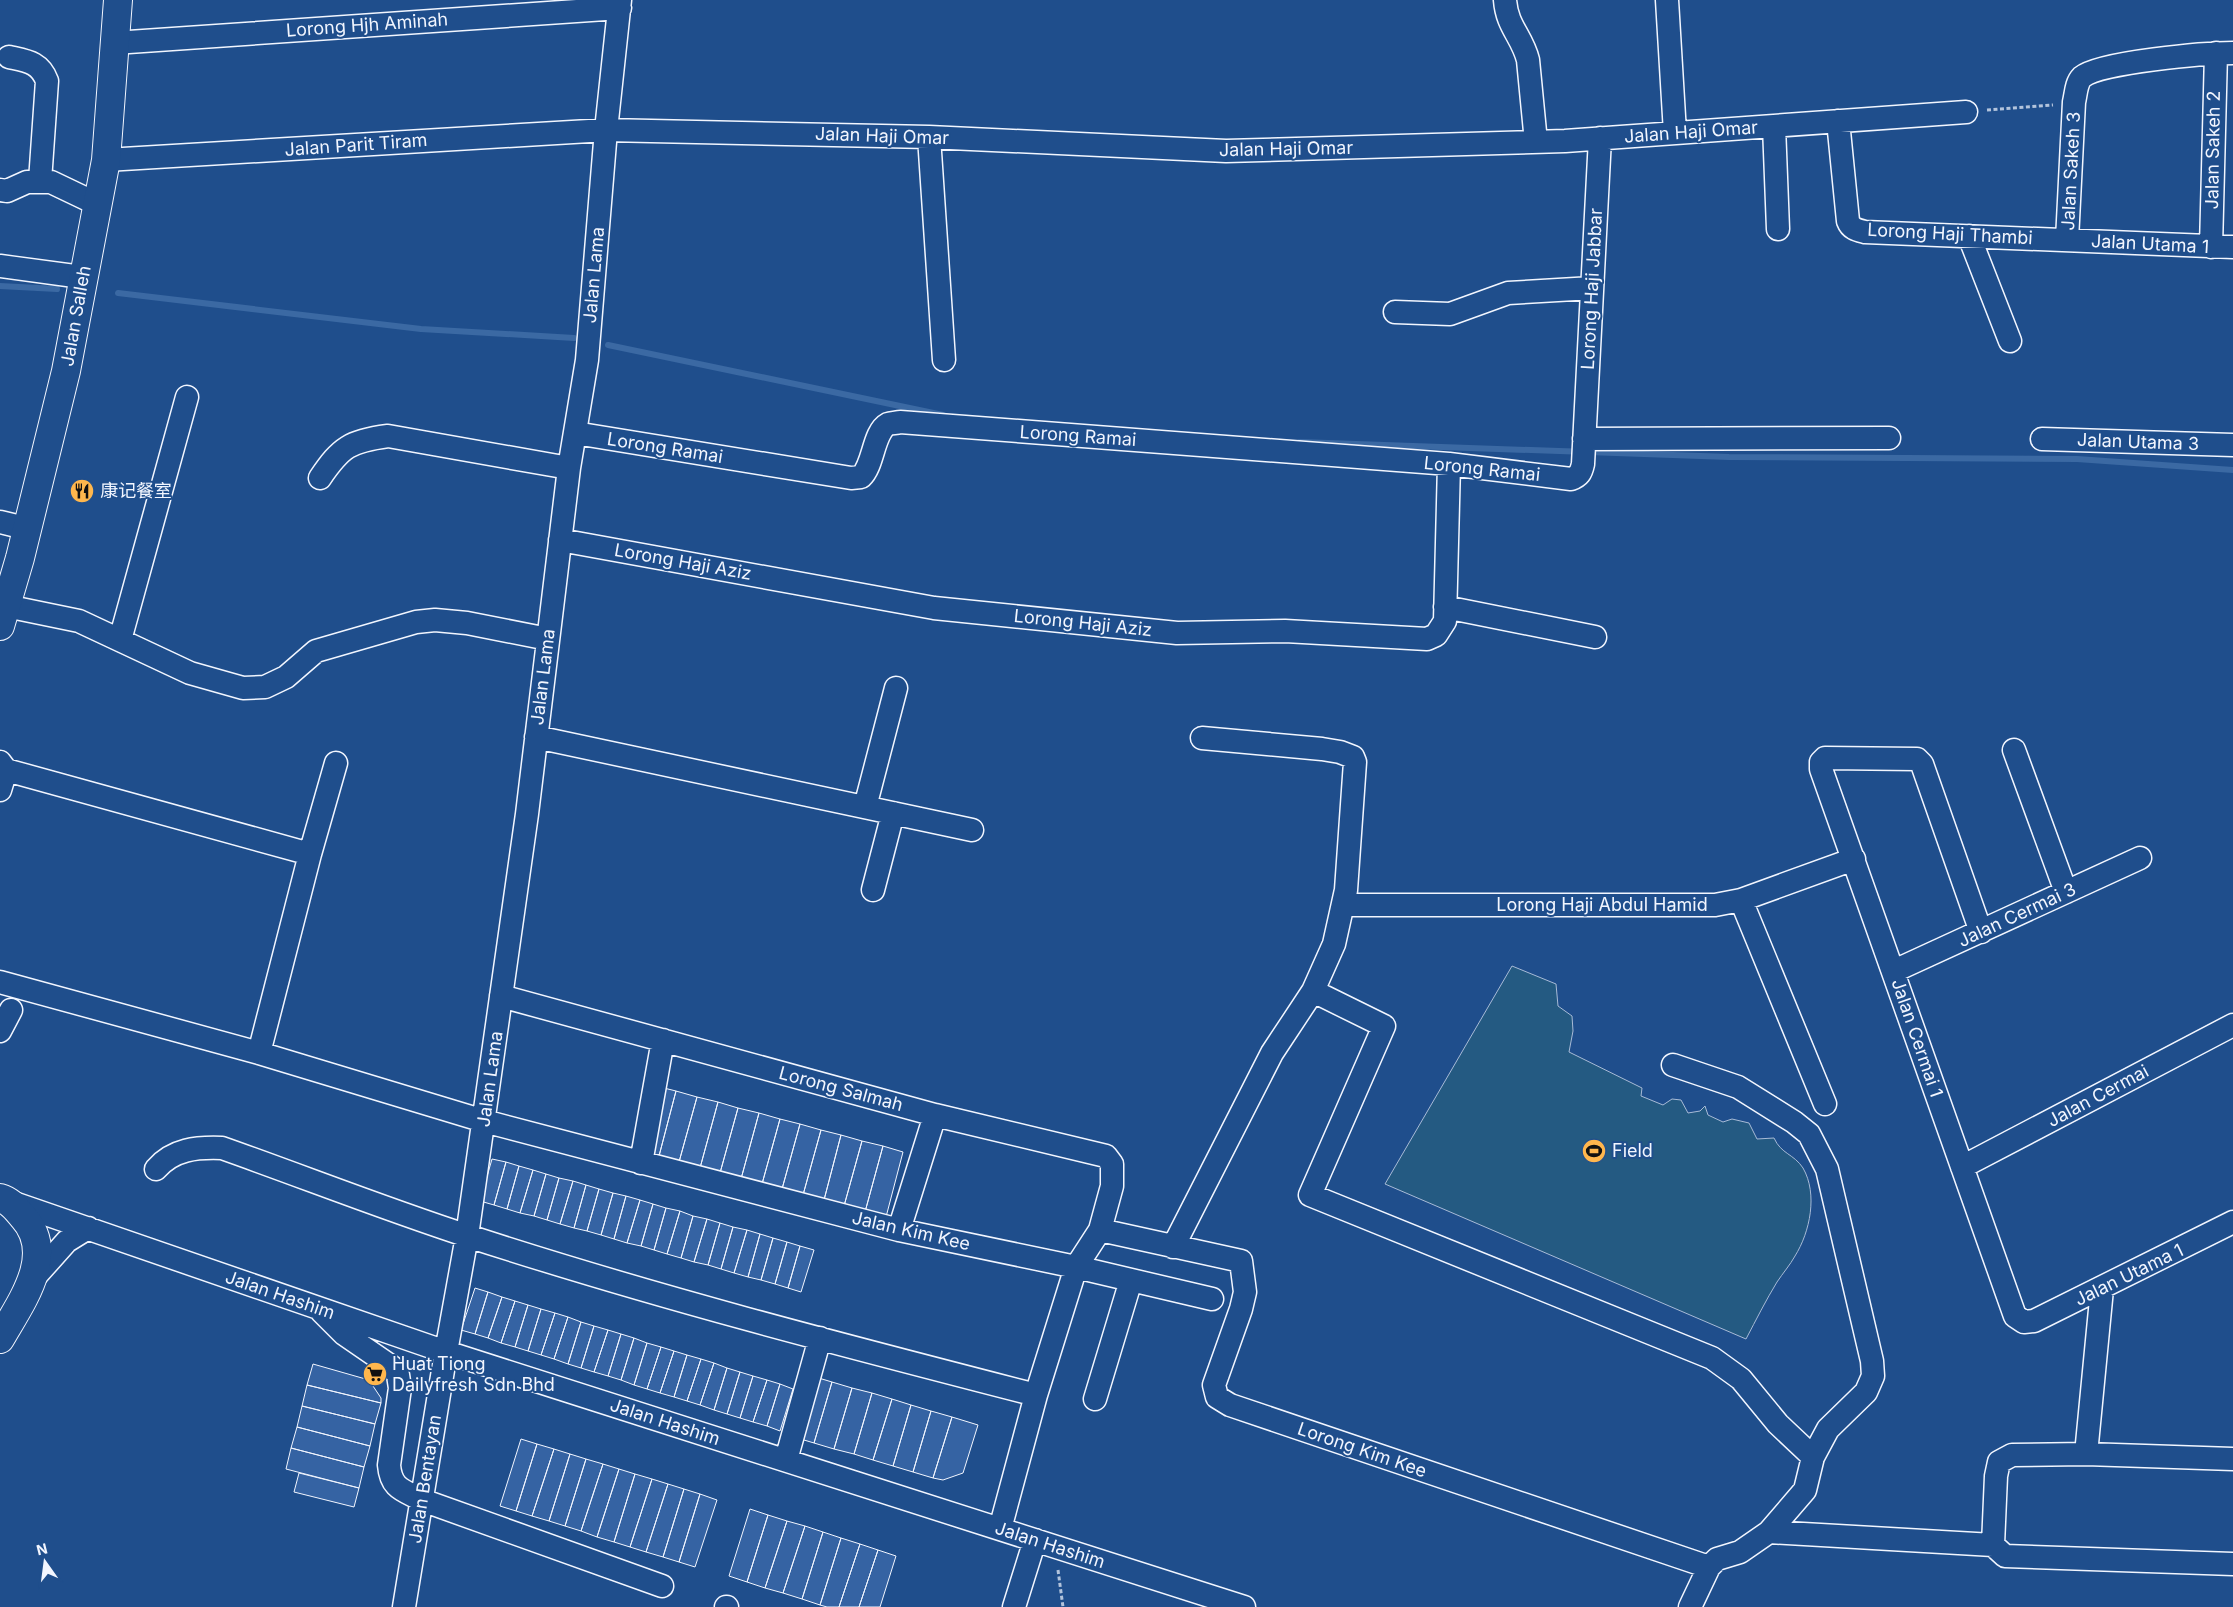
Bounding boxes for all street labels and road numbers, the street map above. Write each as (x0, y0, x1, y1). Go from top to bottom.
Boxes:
street label: Lorong Hjh Aminah (285, 8, 449, 41)
street label: Jalan Sakeh 2 (2201, 90, 2224, 210)
street label: Jalan Sakeh 3 (2057, 111, 2084, 231)
street label: Jalan Haji Omar (1623, 116, 1759, 147)
street label: Jalan Haji Omar (815, 123, 950, 148)
street label: Jalan Parit Tiram (284, 129, 428, 160)
street label: Jalan Haji Omar (1219, 137, 1353, 160)
street label: Lorong Haji Jabbar (1577, 207, 1606, 370)
street label: Lorong Haji Thambi (1867, 219, 2033, 248)
street label: Jalan Lama (579, 226, 608, 324)
street label: Jalan Utama 1 (2090, 230, 2210, 257)
street label: Jalan Salleh (56, 264, 95, 368)
street label: Lorong Ramai (1019, 421, 1137, 450)
street label: Lorong Ramai (606, 428, 724, 467)
street label: Jalan Utama 3 (2077, 429, 2199, 454)
street label: Lorong Ramai (1423, 452, 1541, 485)
street label: Lorong Haji Aziz (613, 539, 753, 584)
street label: Lorong Haji Aziz (1013, 605, 1153, 640)
street label: Jalan Lama (526, 628, 559, 726)
street label: Jalan Cermai 3 (1954, 878, 2079, 951)
street label: Lorong Haji Abdul Hamid (1496, 894, 1708, 915)
street label: Jalan Cermai 1 (1887, 976, 1948, 1100)
street label: Jalan Lama (472, 1030, 507, 1128)
street label: Jalan Cermai (2044, 1060, 2152, 1131)
street label: Lorong Salmah (777, 1062, 905, 1115)
street label: Jalan Kim Kee (850, 1207, 972, 1254)
street label: Jalan Utama 1 (2071, 1239, 2187, 1310)
street label: Jalan Hashim (223, 1266, 338, 1323)
street label: Jalan Hashim (608, 1394, 723, 1449)
street label: Jalan Bentayan (404, 1413, 445, 1545)
street label: Lorong Kim Kee (1295, 1418, 1429, 1481)
street label: Jalan Hashim (993, 1517, 1108, 1572)

